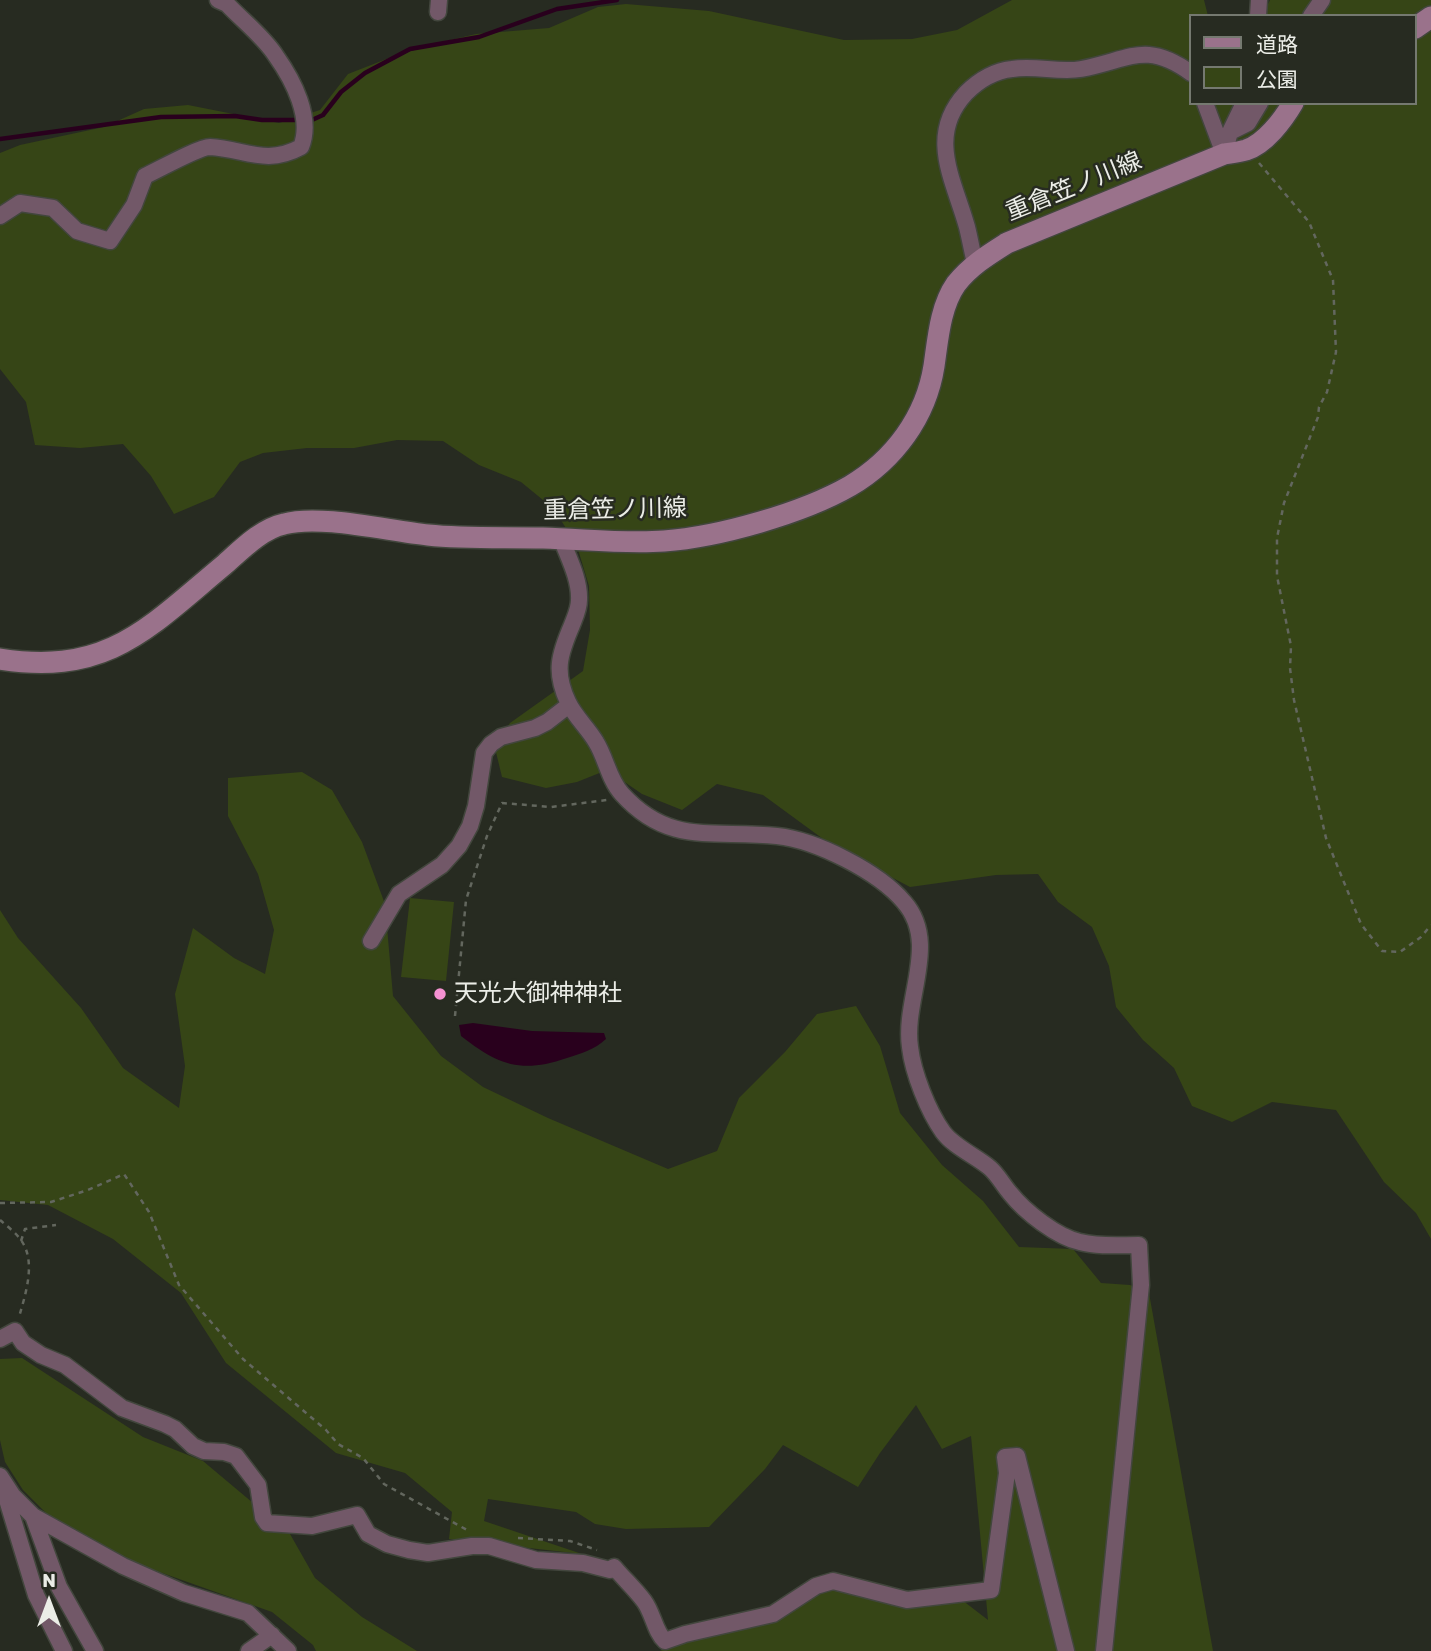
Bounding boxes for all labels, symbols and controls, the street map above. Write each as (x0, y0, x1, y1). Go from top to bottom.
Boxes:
legend (1190, 14, 1417, 105)
text: 道路 (1256, 32, 1298, 57)
text: 公園 (1256, 67, 1298, 92)
street label: 重倉笠ノ川線 (1002, 147, 1146, 227)
street label: 重倉笠ノ川線 (543, 494, 687, 526)
place label: 天光大御神神社 (454, 980, 622, 1008)
marker: 天光大御神神社 (432, 986, 448, 1002)
north arrow (14, 1567, 84, 1637)
text: N (42, 1569, 56, 1592)

